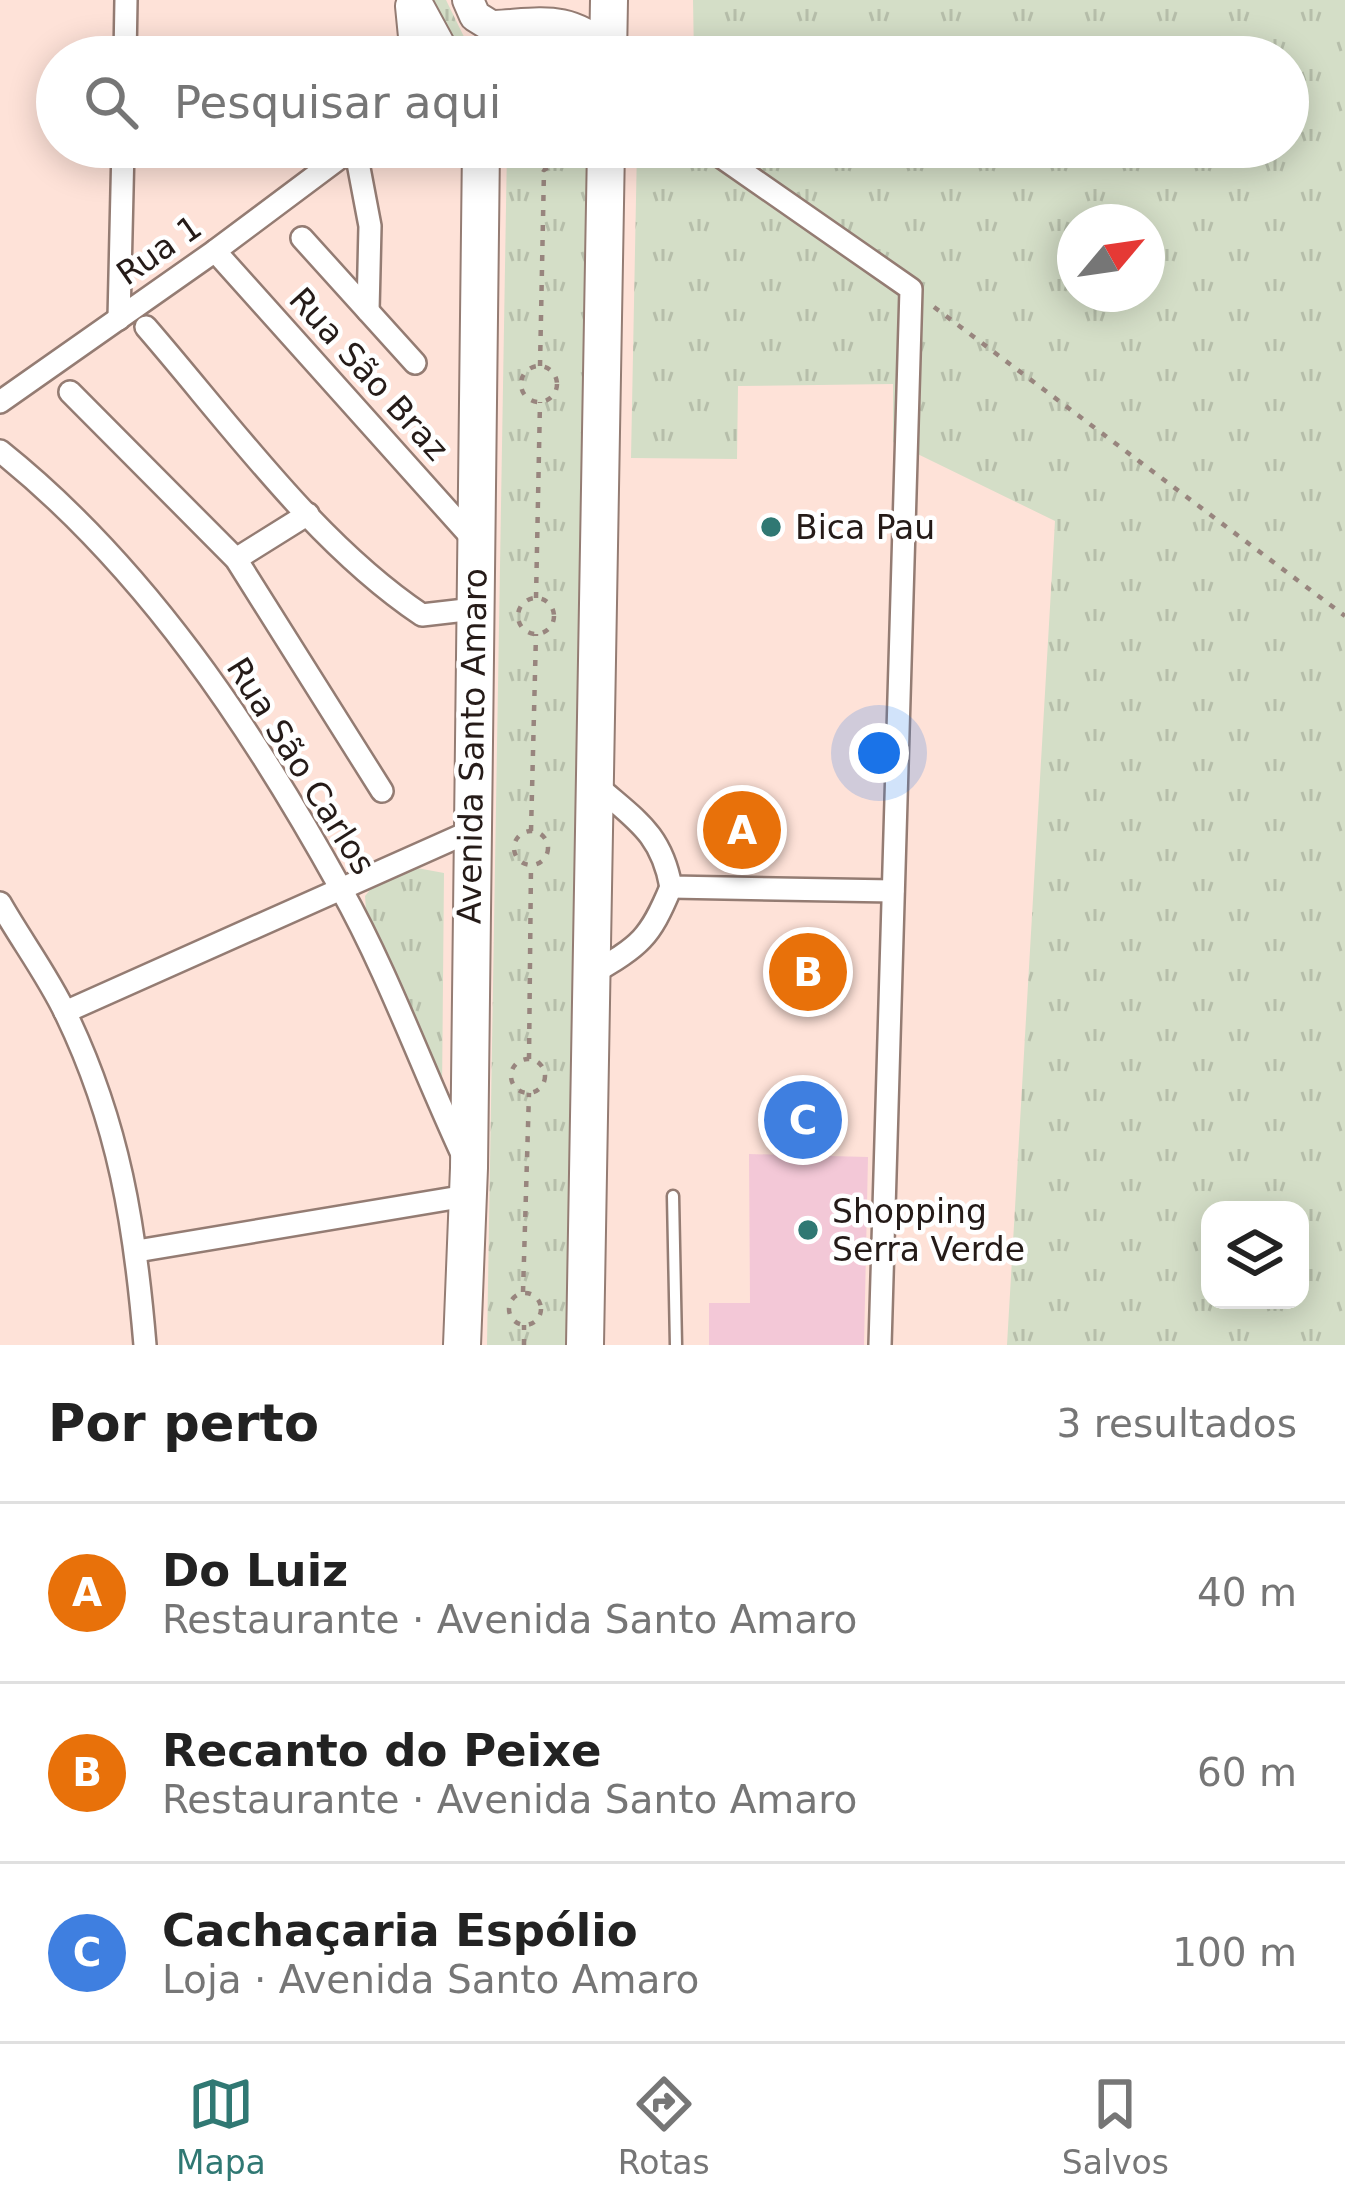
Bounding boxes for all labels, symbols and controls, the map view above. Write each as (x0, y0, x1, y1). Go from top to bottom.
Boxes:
search box (36, 36, 1309, 168)
icon: search (78, 69, 144, 135)
text: Pesquisar aqui (174, 76, 501, 129)
north arrow (1057, 204, 1165, 312)
street label: Rua 1 (109, 207, 209, 293)
street label: Rua São Braz (281, 280, 457, 468)
place label: Bica Pau (795, 508, 935, 547)
marker: Bica Pau (758, 514, 784, 540)
street label: Avenida Santo Amaro (449, 568, 495, 924)
street label: Rua São Carlos (219, 650, 383, 882)
your location (849, 723, 909, 783)
pin: A (703, 785, 781, 875)
pin: B (769, 927, 847, 1017)
pin: C (764, 1075, 842, 1165)
place label: Shopping Serra Verde (832, 1192, 1025, 1269)
map controls (1201, 1201, 1309, 1309)
button: layers (1201, 1201, 1309, 1309)
marker: Shopping Serra Verde (795, 1217, 821, 1243)
text: Por perto (48, 1394, 319, 1453)
text: 3 resultados (1057, 1401, 1297, 1446)
text: Do Luiz (162, 1544, 348, 1597)
text: A (72, 1570, 102, 1615)
text: 40 m (1197, 1570, 1297, 1615)
text: Restaurante · Avenida Santo Amaro (162, 1597, 857, 1642)
text: Recanto do Peixe (162, 1724, 602, 1777)
text: B (72, 1750, 102, 1795)
text: 60 m (1197, 1750, 1297, 1795)
text: Restaurante · Avenida Santo Amaro (162, 1777, 857, 1822)
text: Cachaçaria Espólio (162, 1904, 638, 1957)
text: C (73, 1930, 101, 1975)
text: 100 m (1172, 1930, 1297, 1975)
text: Loja · Avenida Santo Amaro (162, 1957, 699, 2002)
tab: Mapa (176, 2071, 266, 2182)
tab: Rotas (618, 2071, 710, 2182)
tab: Salvos (1062, 2071, 1169, 2182)

